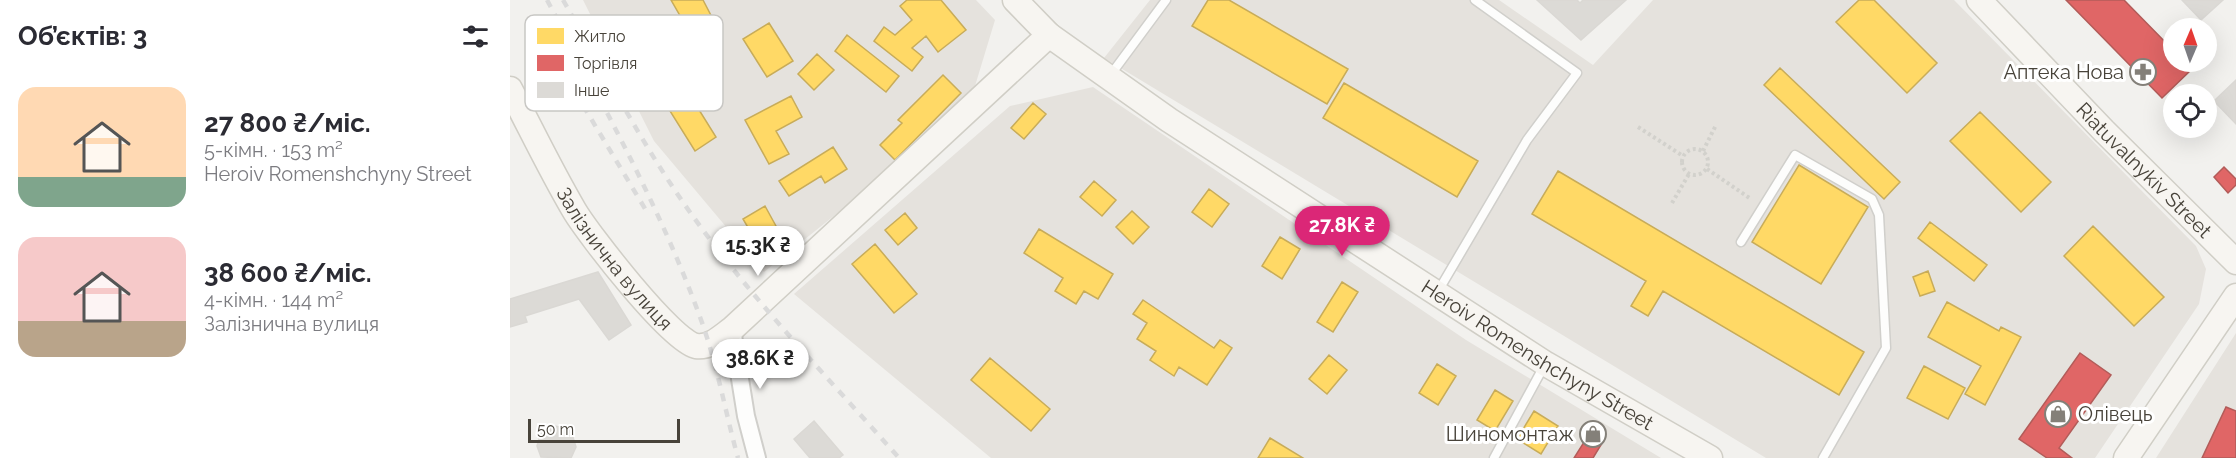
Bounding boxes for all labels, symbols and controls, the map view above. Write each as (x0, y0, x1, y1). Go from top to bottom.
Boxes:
legend (525, 15, 723, 111)
north arrow (2163, 18, 2217, 72)
map controls (2163, 18, 2217, 138)
icon: filters (459, 20, 492, 53)
text: Об’єктів: 3 (18, 21, 147, 51)
text: Житло (574, 27, 626, 46)
text: Торгівля (574, 54, 637, 73)
pharmacy icon: Аптека Нова (2128, 57, 2158, 87)
place label: Аптека Нова (2003, 60, 2124, 84)
text: Інше (574, 81, 609, 100)
button: locate (2163, 84, 2217, 138)
street label: Riatuvalnykiv Street (2071, 98, 2217, 243)
text: 27 800 ₴/міс. (204, 108, 371, 138)
icon: home (66, 111, 138, 183)
text: 5-кімн. · 153 m² (204, 138, 343, 162)
text: Heroiv Romenshchyny Street (204, 162, 472, 186)
street label: Залізнична вулиця (551, 183, 678, 335)
pin: 27.8K ₴ (1287, 206, 1397, 257)
text: 27.8K ₴ (1309, 213, 1375, 237)
pin: 15.3K ₴ (703, 226, 813, 277)
text: 15.3K ₴ (725, 233, 791, 257)
text: 38 600 ₴/міс. (204, 258, 372, 288)
icon: home (66, 261, 138, 333)
street label: Heroiv Romenshchyny Street (1417, 275, 1658, 435)
text: 4-кімн. · 144 m² (204, 288, 343, 312)
text: Залізнична вулиця (204, 312, 379, 336)
pin: 38.6K ₴ (705, 339, 815, 390)
text: 38.6K ₴ (726, 346, 794, 370)
shop icon: Олівець (2043, 399, 2073, 429)
place label: Олівець (2078, 402, 2153, 426)
scale bar (528, 416, 680, 444)
shop icon: Шиномонтаж (1578, 419, 1608, 449)
text: 50 m (537, 420, 574, 439)
place label: Шиномонтаж (1446, 422, 1574, 446)

